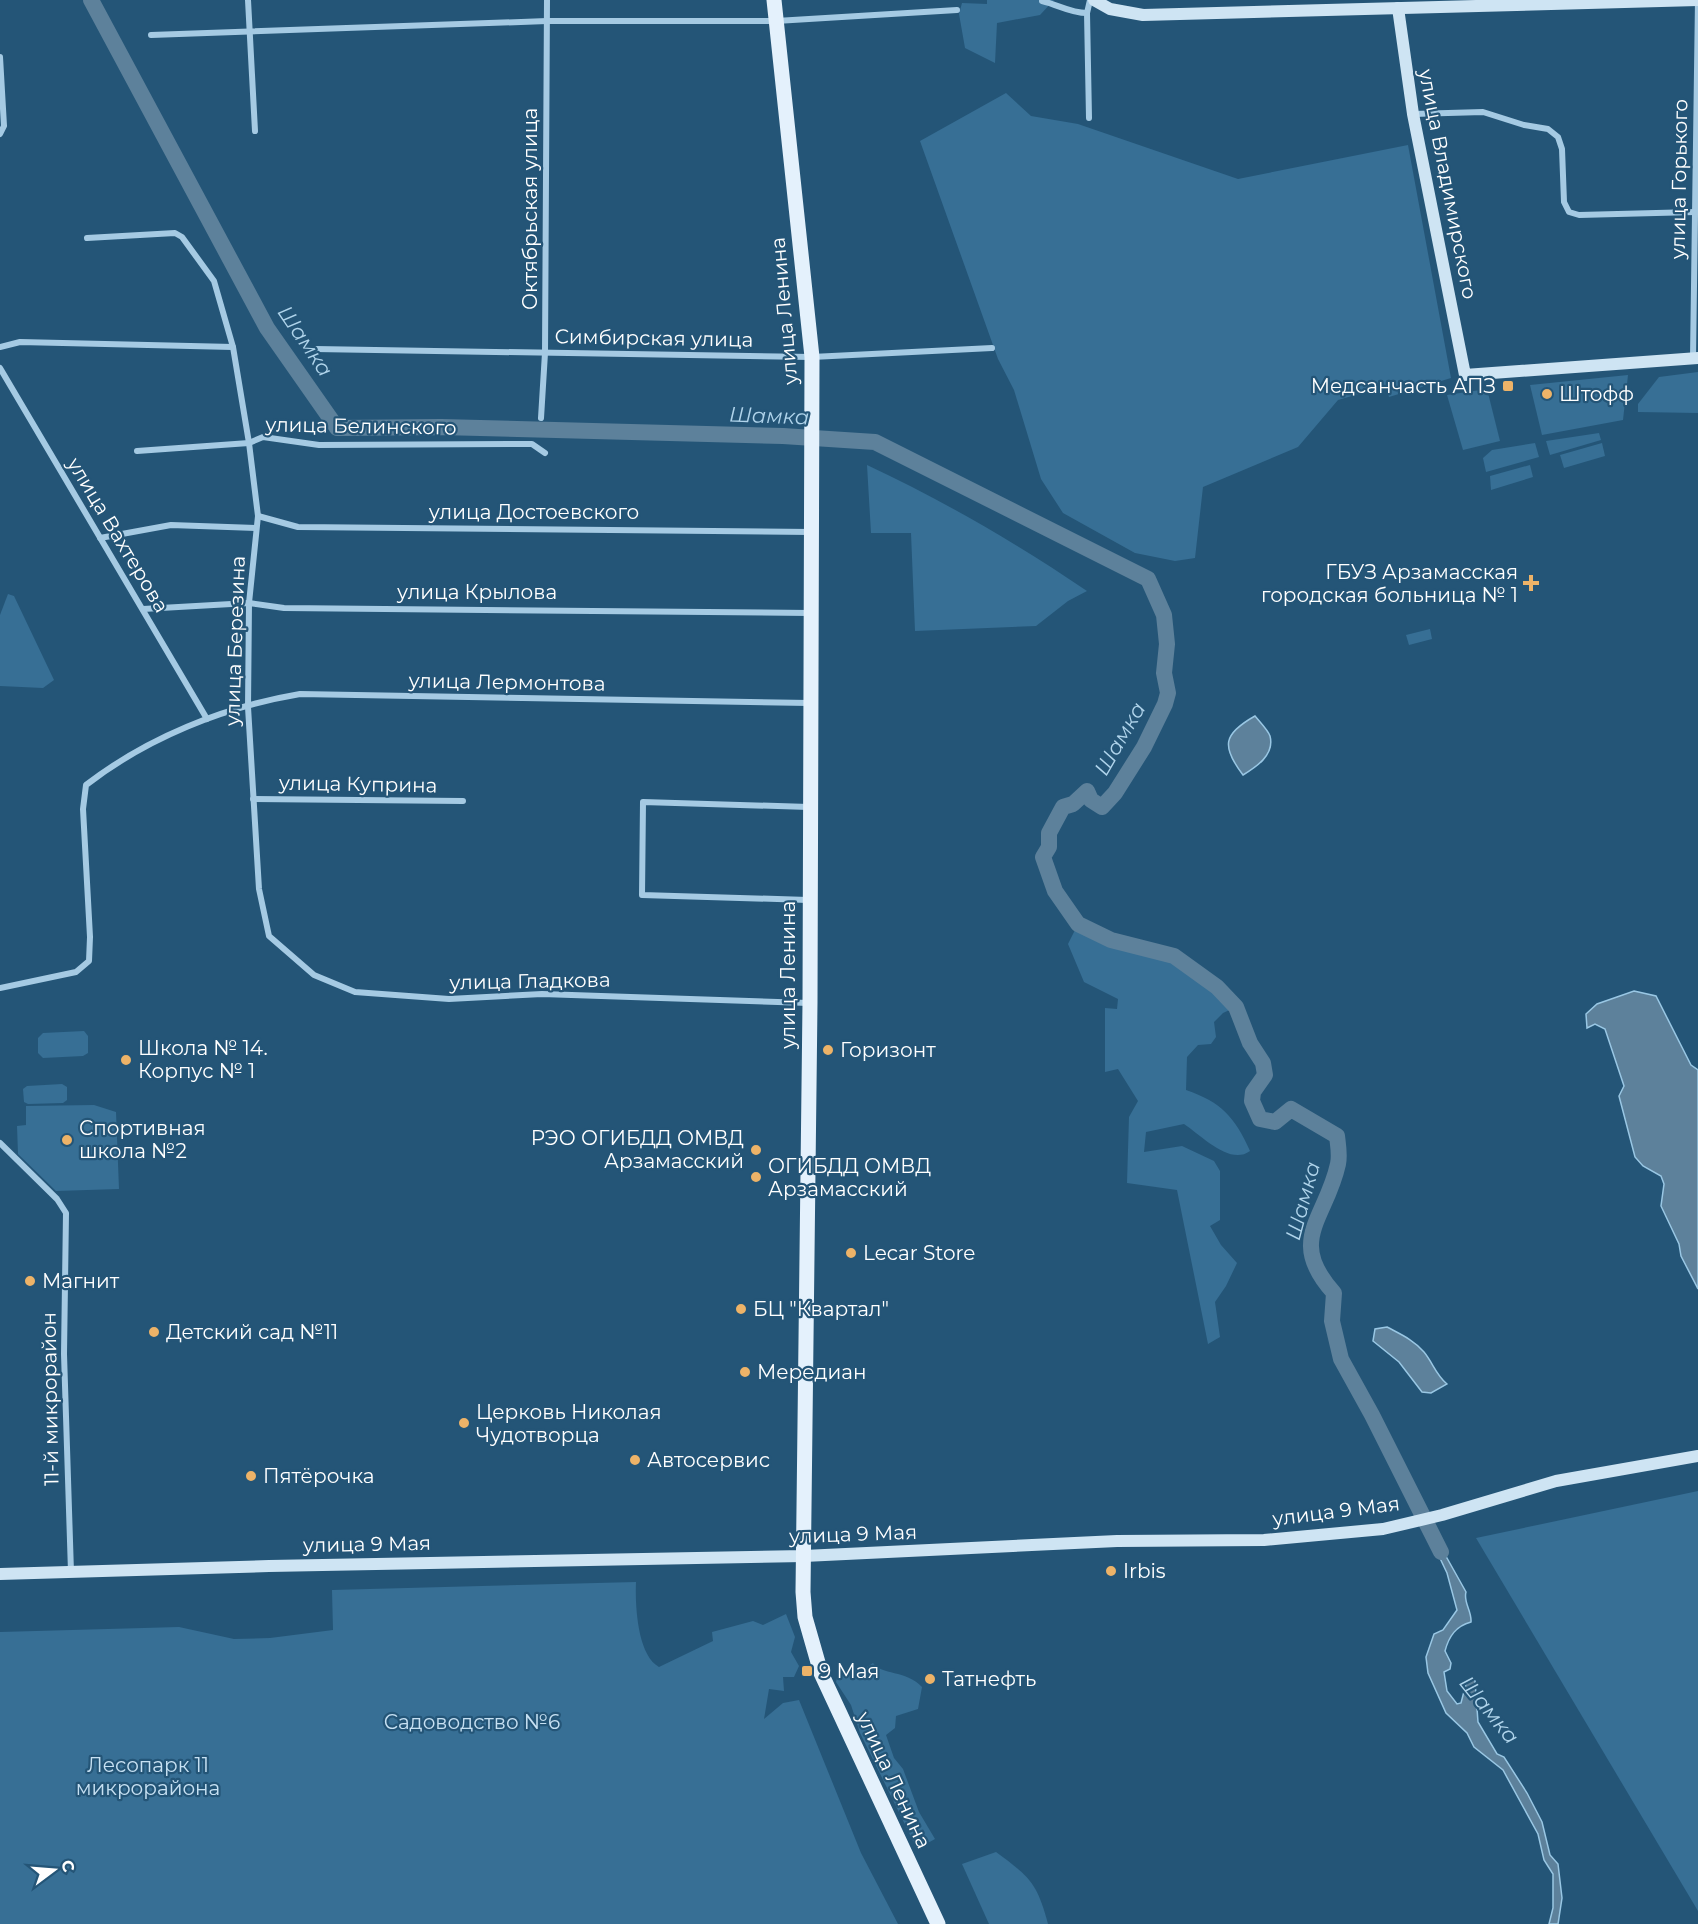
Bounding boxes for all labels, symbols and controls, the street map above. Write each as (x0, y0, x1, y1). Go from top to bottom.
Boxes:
street label: улица Владимирского (1414, 66, 1482, 301)
street label: улица Горького (1666, 99, 1692, 260)
street label: Октябрьская улица (518, 108, 542, 310)
street label: улица Ленина (766, 236, 802, 387)
water label: Шамка (273, 300, 338, 381)
street label: Симбирская улица (554, 324, 754, 352)
place label: Медсанчасть АПЗ (1311, 374, 1496, 398)
marker: Медсанчасть АПЗ (1501, 379, 1515, 393)
place label: Штофф (1559, 382, 1634, 406)
marker: Штофф (1540, 387, 1554, 401)
water label: Шамка (728, 402, 810, 429)
street label: улица Белинского (264, 412, 457, 440)
street label: улица Вахтерова (62, 452, 174, 617)
street label: улица Достоевского (428, 500, 639, 524)
street label: улица Березина (220, 556, 250, 727)
place label: ГБУЗ Арзамасская городская больница № 1 (1261, 560, 1518, 607)
marker: ГБУЗ Арзамасская городская больница № 1 (1522, 574, 1540, 592)
street label: улица Крылова (396, 580, 557, 604)
street label: улица Лермонтова (407, 668, 606, 696)
water label: Шамка (1089, 698, 1150, 780)
street label: улица Куприна (278, 771, 437, 797)
street label: улица Ленина (776, 901, 800, 1050)
street label: улица Гладкова (448, 968, 611, 994)
place label: Школа № 14. Корпус № 1 (138, 1036, 268, 1083)
place label: Горизонт (840, 1038, 936, 1062)
marker: Горизонт (821, 1043, 835, 1057)
marker: Школа № 14. Корпус № 1 (119, 1053, 133, 1067)
place label: Спортивная школа №2 (79, 1116, 206, 1163)
place label: РЭО ОГИБДД ОМВД Арзамасский (531, 1126, 744, 1173)
marker: Спортивная школа №2 (60, 1133, 74, 1147)
marker: РЭО ОГИБДД ОМВД Арзамасский (749, 1143, 763, 1157)
place label: ОГИБДД ОМВД Арзамасский (768, 1154, 931, 1201)
water label: Шамка (1280, 1159, 1325, 1243)
marker: ОГИБДД ОМВД Арзамасский (749, 1170, 763, 1184)
place label: Lecar Store (863, 1241, 975, 1265)
marker: Lecar Store (844, 1246, 858, 1260)
place label: Магнит (42, 1269, 120, 1293)
marker: Магнит (23, 1274, 37, 1288)
place label: БЦ "Квартал" (753, 1297, 889, 1321)
marker: БЦ "Квартал" (734, 1302, 748, 1316)
street label: 11-й микрорайон (36, 1312, 64, 1486)
place label: Детский сад №11 (166, 1320, 338, 1344)
marker: Детский сад №11 (147, 1325, 161, 1339)
place label: Мередиан (757, 1360, 866, 1384)
marker: Мередиан (738, 1365, 752, 1379)
place label: Церковь Николая Чудотворца (476, 1400, 662, 1447)
marker: Церковь Николая Чудотворца (457, 1416, 471, 1430)
place label: Автосервис (647, 1448, 770, 1472)
marker: Автосервис (628, 1453, 642, 1467)
place label: Пятёрочка (263, 1464, 374, 1488)
marker: Пятёрочка (244, 1469, 258, 1483)
street label: улица 9 Мая (1270, 1491, 1401, 1531)
street label: улица 9 Мая (788, 1520, 917, 1548)
street label: улица 9 Мая (302, 1531, 431, 1557)
place label: Irbis (1123, 1559, 1166, 1583)
marker: Irbis (1104, 1564, 1118, 1578)
place label: 9 Мая (819, 1659, 879, 1683)
marker: 9 Мая (800, 1664, 814, 1678)
place label: Татнефть (942, 1667, 1036, 1691)
water label: Шамка (1454, 1671, 1524, 1749)
marker: Татнефть (923, 1672, 937, 1686)
street label: улица Ленина (851, 1707, 936, 1852)
park label: Садоводство №6 (384, 1710, 560, 1734)
park label: Лесопарк 11 микрорайона (76, 1753, 220, 1800)
north arrow (24, 1840, 84, 1900)
text: С (57, 1858, 79, 1875)

